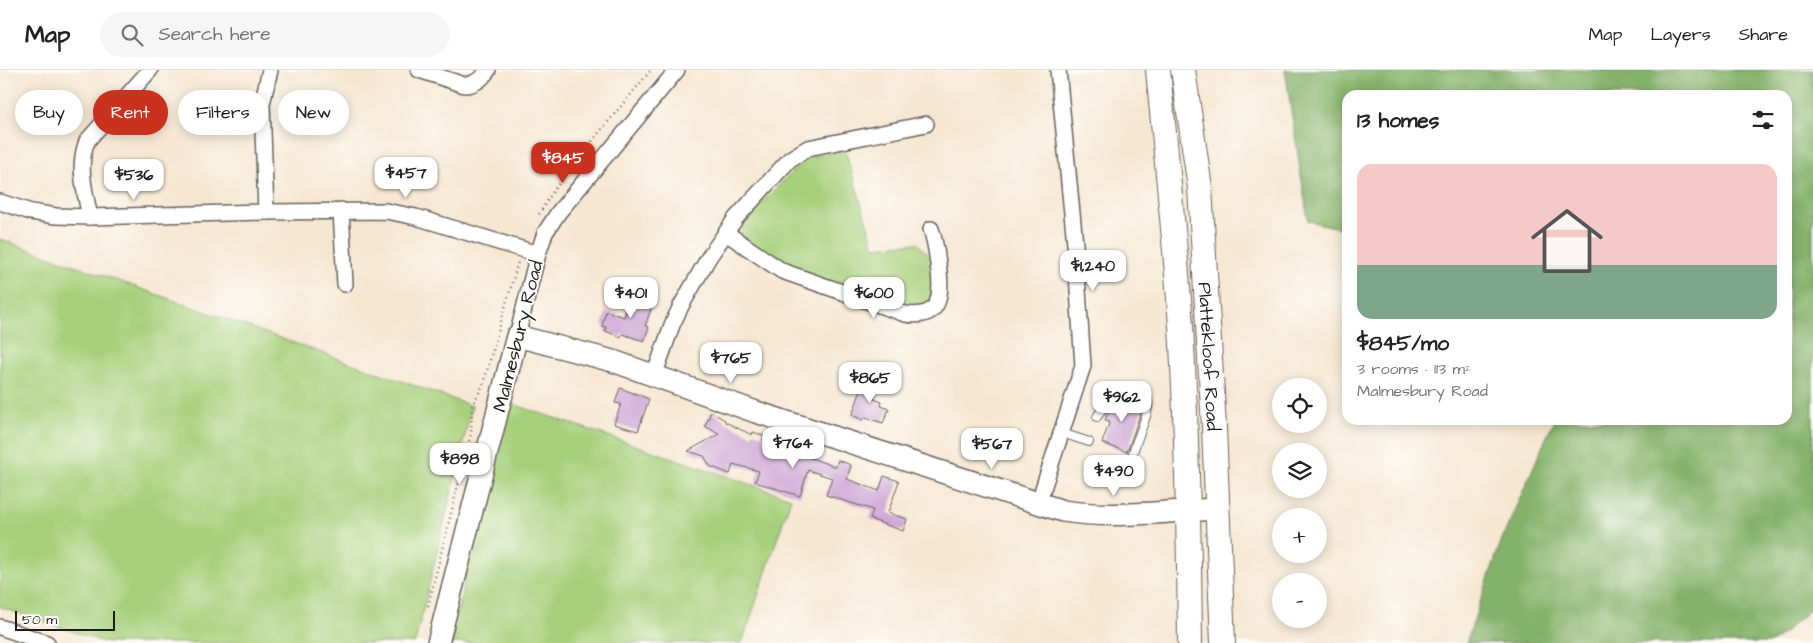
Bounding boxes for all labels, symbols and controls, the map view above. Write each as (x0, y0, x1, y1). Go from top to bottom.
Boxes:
search box (100, 12, 450, 57)
text: Map (25, 18, 70, 52)
icon: search (118, 21, 146, 49)
text: Search here (158, 21, 271, 48)
text: Map (1588, 22, 1622, 47)
text: Layers (1650, 22, 1711, 47)
text: Share (1739, 22, 1788, 47)
chip: Buy (15, 90, 83, 135)
chip: Rent (93, 90, 168, 135)
chip: Filters (178, 90, 268, 135)
chip: New (278, 90, 349, 135)
text: 13 homes (1357, 106, 1439, 135)
icon: filters (1749, 106, 1777, 134)
pin: $845 (533, 142, 593, 184)
text: $845 (542, 147, 584, 169)
pin: $457 (376, 156, 436, 199)
pin: $536 (104, 158, 164, 201)
text: $457 (386, 162, 426, 184)
text: $536 (115, 164, 153, 186)
icon: home (1522, 196, 1612, 286)
pin: $1,240 (1052, 250, 1134, 292)
text: $1,240 (1071, 255, 1115, 277)
street label: Malmesbury Road (487, 257, 551, 415)
pin: $401 (601, 276, 661, 319)
pin: $600 (844, 276, 904, 319)
street label: Plattekloof Road (1191, 281, 1226, 432)
text: $401 (615, 282, 647, 304)
text: $600 (854, 282, 894, 304)
text: $845/mo (1357, 329, 1449, 358)
pin: $765 (701, 342, 761, 384)
text: $765 (711, 347, 751, 369)
text: 3 rooms · 113 m² (1357, 358, 1471, 380)
pin: $865 (840, 362, 900, 404)
text: $865 (850, 367, 890, 389)
map controls (1272, 378, 1327, 628)
button: locate (1272, 378, 1327, 433)
pin: $962 (1092, 380, 1152, 423)
text: Malmesbury Road (1357, 380, 1488, 402)
text: $962 (1103, 386, 1141, 408)
pin: $764 (763, 426, 823, 469)
pin: $567 (962, 428, 1022, 470)
text: $764 (773, 432, 813, 454)
text: $567 (972, 433, 1012, 455)
pin: $898 (430, 442, 490, 485)
button: layers (1272, 443, 1327, 498)
text: $898 (441, 448, 479, 470)
pin: $490 (1084, 454, 1144, 497)
text: $490 (1095, 460, 1134, 482)
button: + (1272, 508, 1327, 563)
button: − (1272, 573, 1327, 628)
scale bar (15, 608, 115, 631)
text: 50 m (22, 610, 57, 630)

